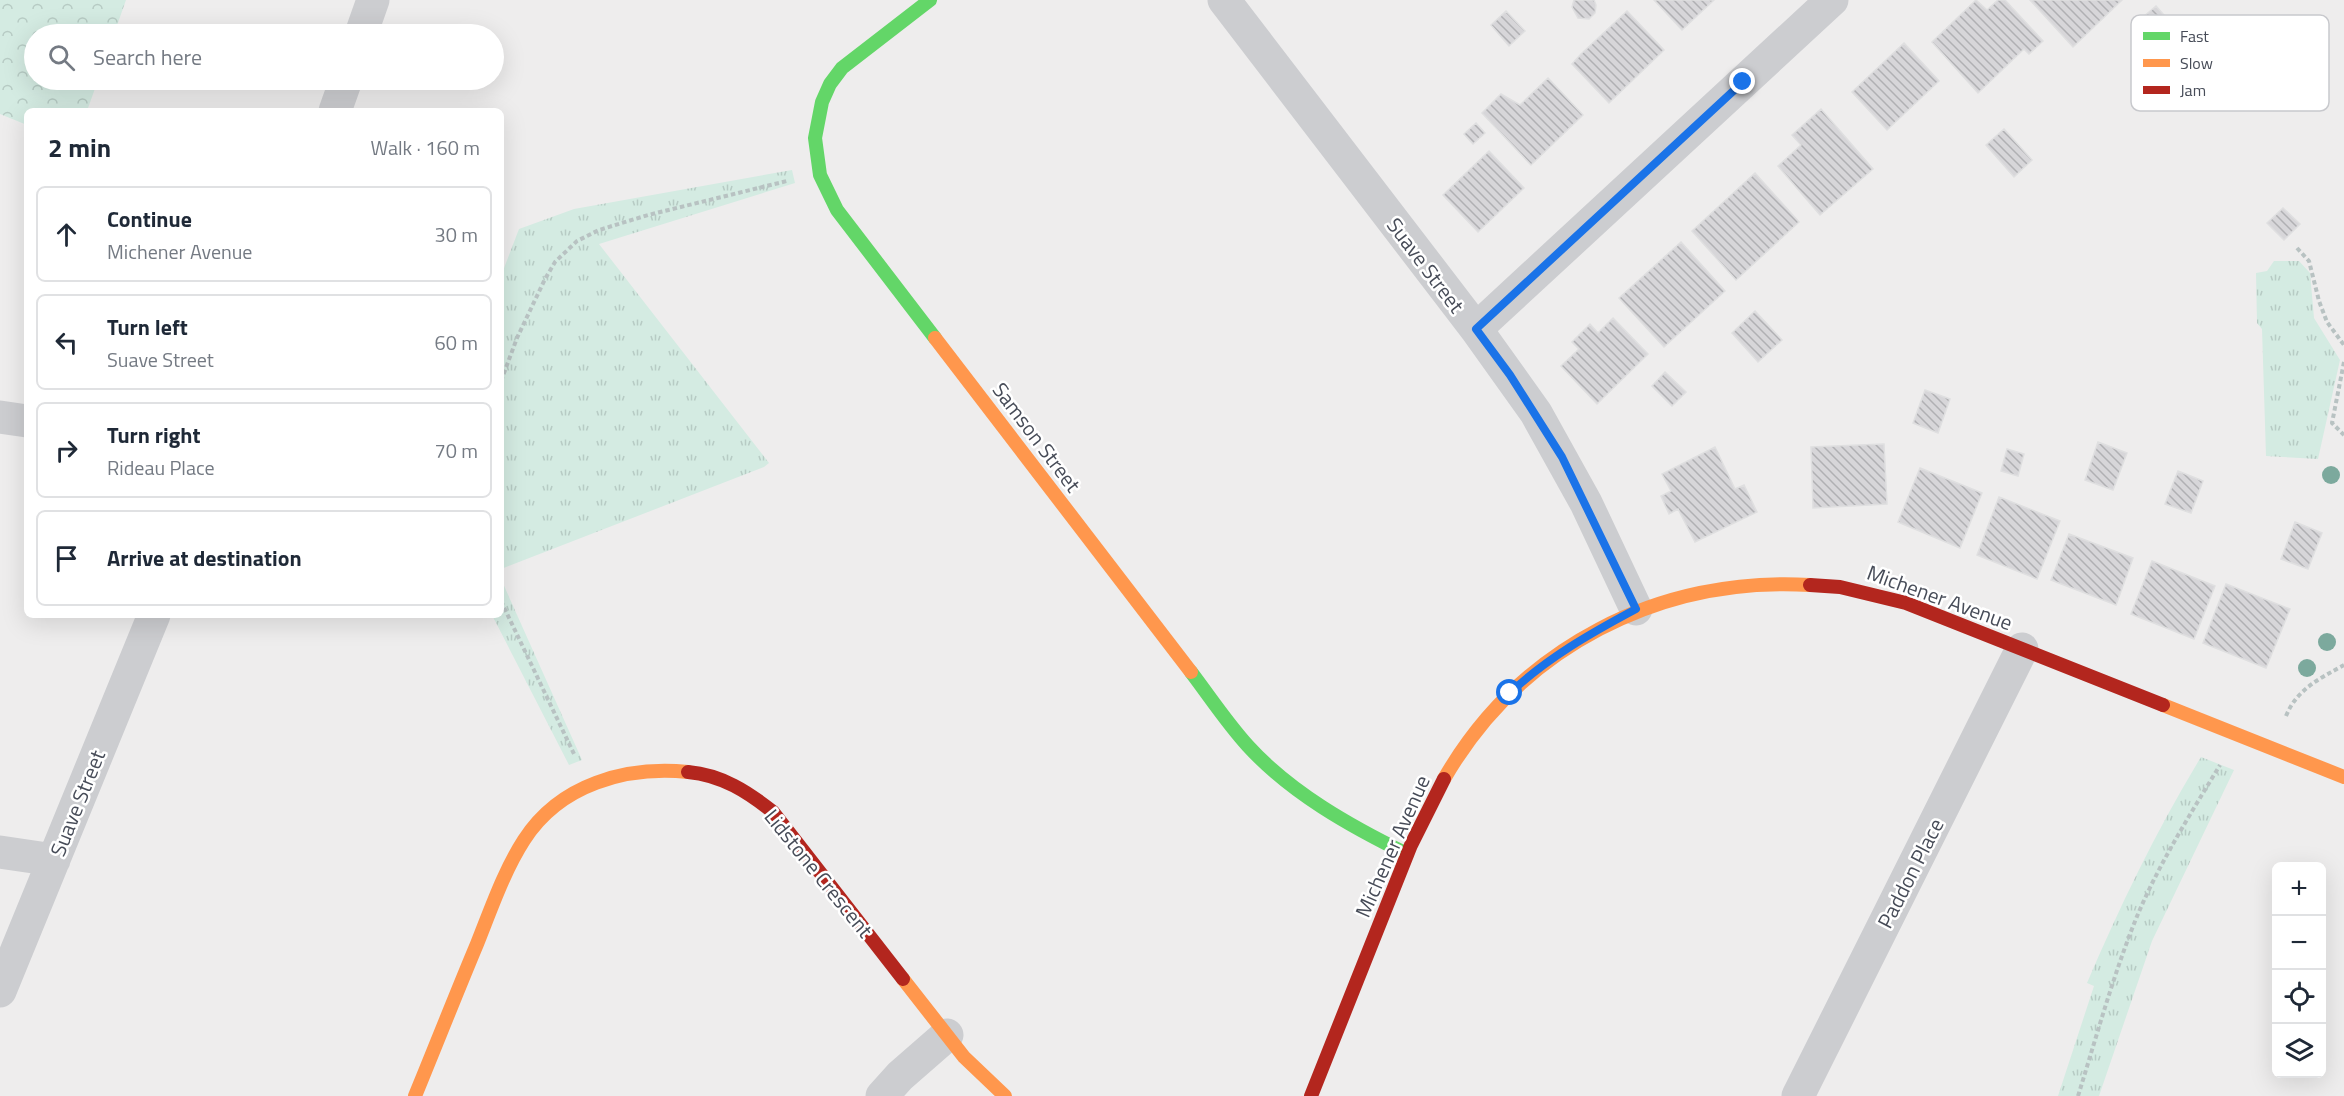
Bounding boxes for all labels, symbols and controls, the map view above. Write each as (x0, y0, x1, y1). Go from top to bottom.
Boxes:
legend (2131, 15, 2329, 111)
search box (24, 24, 504, 90)
text: Fast (2180, 24, 2209, 48)
text: Search here (93, 40, 202, 74)
icon: search (45, 41, 78, 74)
text: Slow (2180, 51, 2213, 75)
route end (1729, 68, 1755, 94)
text: Jam (2180, 78, 2206, 102)
text: 2 min (48, 128, 111, 167)
text: Walk · 160 m (371, 132, 480, 163)
text: Continue (107, 202, 192, 236)
street label: Suave Street (1379, 211, 1473, 320)
icon: ahead (50, 218, 83, 251)
text: 30 m (434, 219, 478, 250)
text: Michener Avenue (107, 236, 252, 267)
text: Turn left (107, 310, 188, 344)
icon: left (50, 326, 83, 359)
text: 60 m (434, 327, 478, 358)
text: Suave Street (107, 344, 214, 375)
street label: Samson Street (985, 375, 1089, 499)
text: Turn right (107, 418, 201, 452)
icon: right (50, 434, 83, 467)
text: 70 m (434, 435, 478, 466)
text: Rideau Place (107, 452, 215, 483)
text: Arrive at destination (107, 541, 302, 575)
icon: arrive (50, 542, 83, 575)
street label: Michener Avenue (1863, 556, 2017, 638)
route start (1496, 679, 1522, 705)
street label: Suave Street (41, 744, 113, 861)
street label: Michener Avenue (1346, 770, 1438, 922)
street label: Lidstone Crescent (757, 802, 881, 945)
street label: Paddon Place (1869, 812, 1951, 934)
map controls (2272, 862, 2326, 1078)
button: + (2272, 862, 2326, 916)
button: − (2272, 916, 2326, 970)
button: locate (2272, 970, 2326, 1024)
button: layers (2272, 1024, 2326, 1078)

